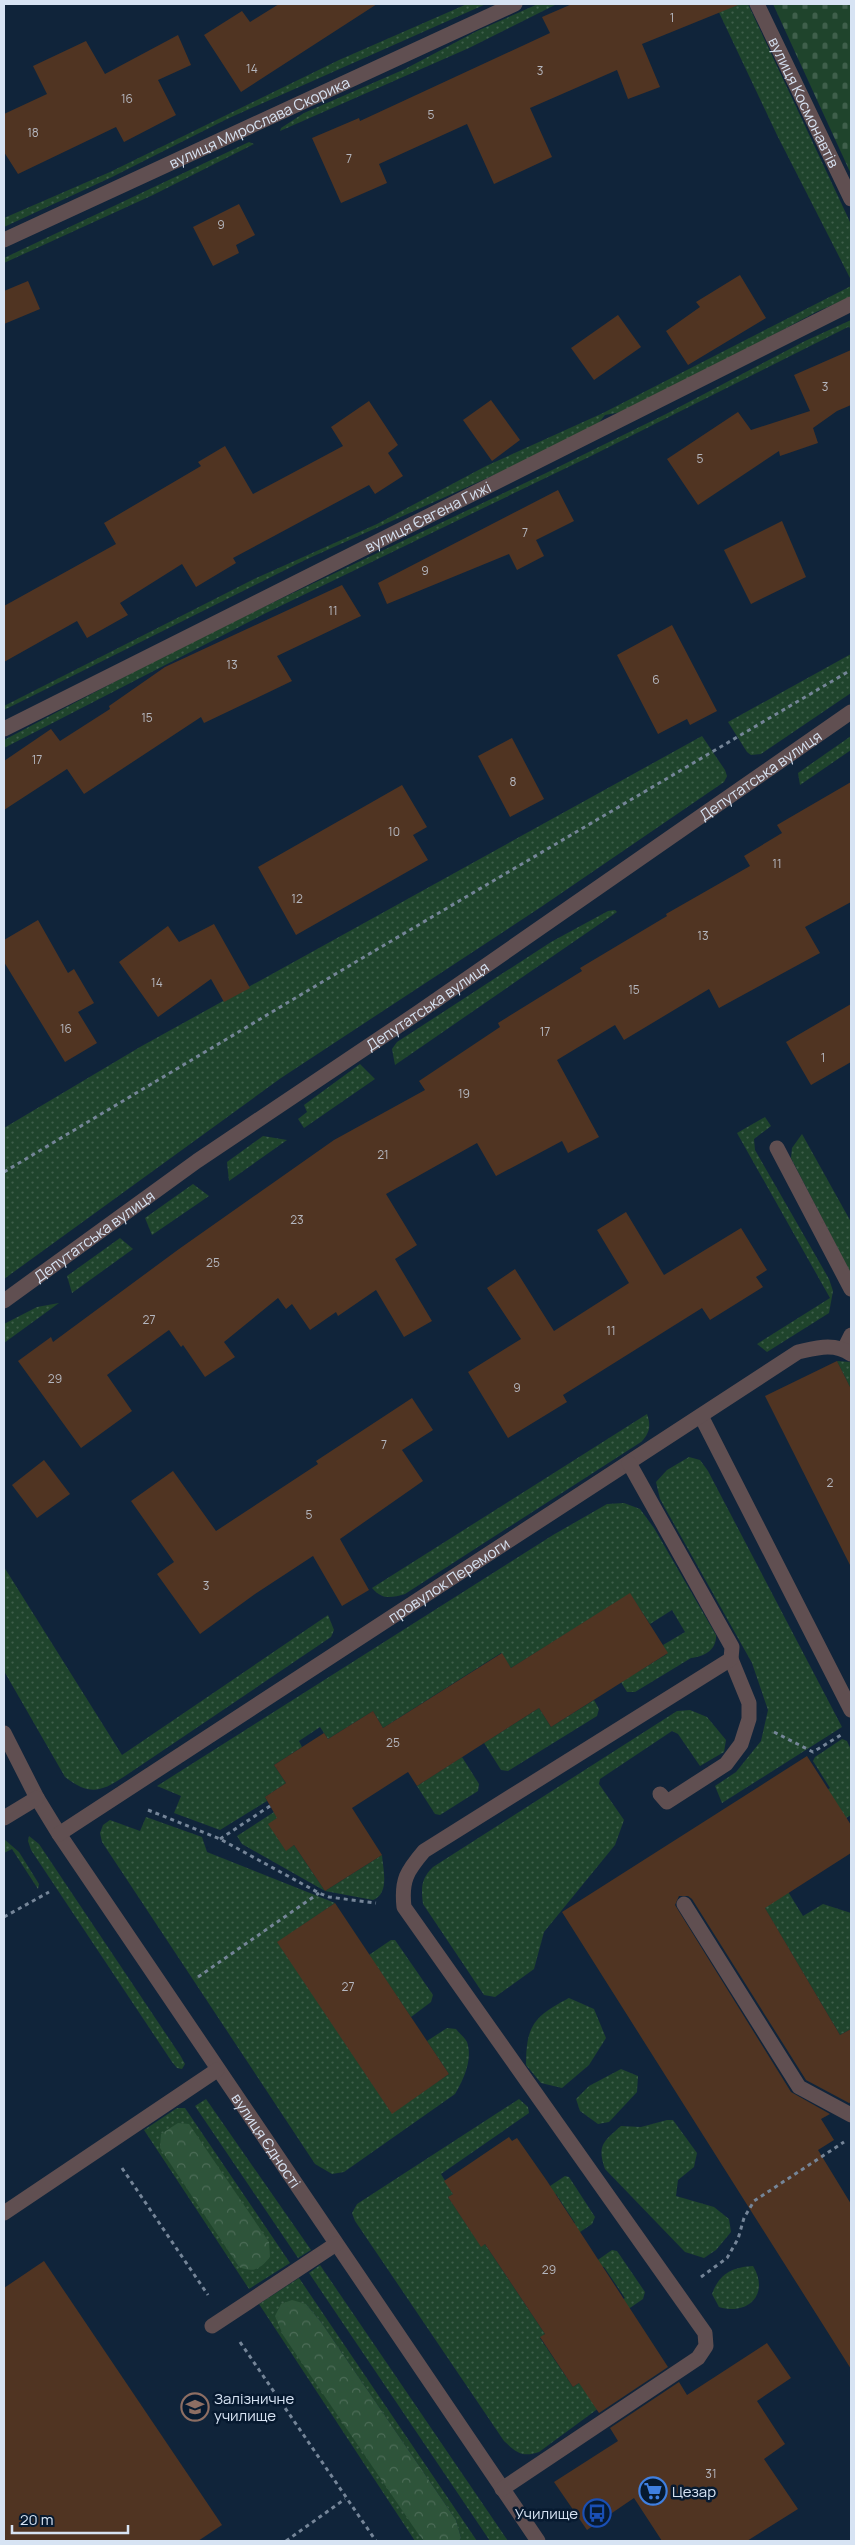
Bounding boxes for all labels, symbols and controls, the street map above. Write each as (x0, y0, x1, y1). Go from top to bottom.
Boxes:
house number: 1 (670, 9, 674, 26)
street label: вулиця Космонавтів (764, 33, 845, 171)
house number: 14 (246, 60, 258, 77)
house number: 3 (537, 62, 543, 79)
street label: вулиця Мирослава Скорика (165, 71, 353, 173)
house number: 16 (121, 90, 133, 107)
house number: 5 (428, 106, 435, 123)
house number: 18 (27, 124, 39, 141)
house number: 7 (346, 150, 352, 167)
house number: 9 (217, 216, 225, 233)
house number: 3 (822, 378, 828, 395)
house number: 5 (697, 450, 704, 467)
street label: вулиця Євгена Гижі (361, 476, 494, 557)
house number: 7 (522, 524, 528, 541)
house number: 9 (421, 562, 429, 579)
house number: 11 (328, 602, 338, 619)
house number: 13 (226, 656, 238, 673)
house number: 6 (652, 671, 660, 688)
house number: 15 (141, 709, 153, 726)
street label: Депутатська вулиця (695, 725, 826, 825)
house number: 17 (32, 751, 42, 768)
house number: 8 (510, 773, 517, 790)
house number: 10 (388, 823, 400, 840)
house number: 11 (772, 855, 782, 872)
house number: 12 (291, 890, 303, 907)
house number: 13 (697, 927, 709, 944)
street label: Депутатська вулиця (361, 956, 493, 1055)
house number: 14 (151, 974, 163, 991)
house number: 15 (628, 981, 640, 998)
house number: 16 (60, 1020, 72, 1037)
house number: 17 (540, 1023, 550, 1040)
house number: 1 (821, 1049, 825, 1066)
house number: 19 (458, 1085, 470, 1102)
house number: 21 (377, 1146, 389, 1163)
street label: Депутатська вулиця (29, 1185, 159, 1287)
house number: 23 (290, 1211, 304, 1228)
house number: 25 (206, 1254, 220, 1271)
house number: 27 (143, 1311, 155, 1328)
house number: 11 (606, 1322, 616, 1339)
house number: 29 (48, 1370, 62, 1387)
house number: 9 (513, 1379, 521, 1396)
house number: 7 (381, 1436, 387, 1453)
house number: 2 (827, 1474, 834, 1491)
house number: 5 (306, 1506, 313, 1523)
street label: провулок Перемоги (384, 1533, 513, 1627)
house number: 3 (203, 1577, 209, 1594)
house number: 25 (386, 1734, 400, 1751)
house number: 27 (342, 1978, 354, 1995)
street label: вулиця Єдності (227, 2089, 306, 2192)
house number: 29 (542, 2261, 556, 2278)
place label: Залізничне училище (214, 2388, 294, 2426)
school or university icon: Залізничне училище (180, 2392, 210, 2422)
house number: 31 (705, 2465, 717, 2482)
supermarket icon: Цезар (638, 2476, 668, 2506)
place label: Цезар (672, 2481, 716, 2502)
bus stop icon: Училище (582, 2498, 612, 2528)
scale bar (12, 2502, 129, 2534)
place label: Училище (515, 2503, 578, 2524)
text: 20 m (20, 2509, 53, 2530)

